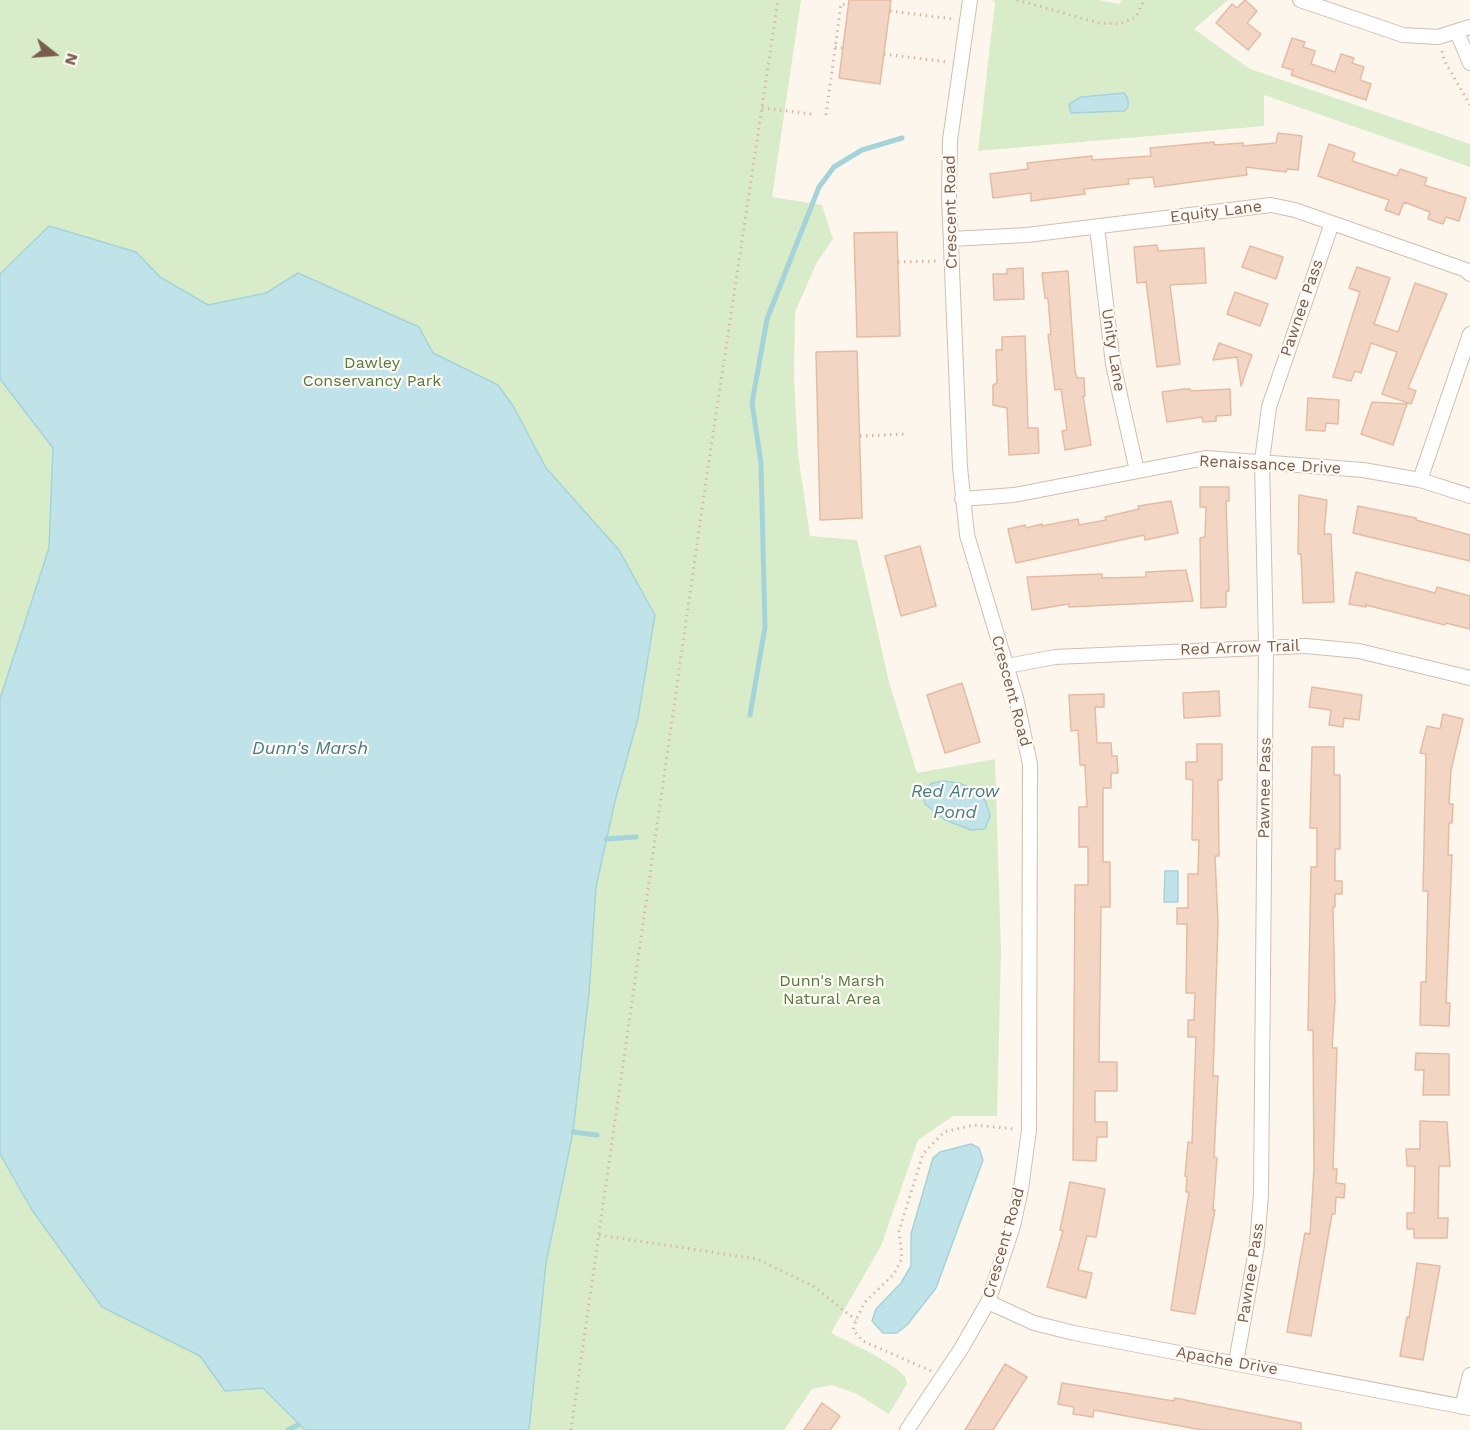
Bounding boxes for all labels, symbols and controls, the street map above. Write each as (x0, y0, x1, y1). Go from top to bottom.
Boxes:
north arrow (24, 24, 84, 84)
text: N (61, 51, 83, 68)
street label: Crescent Road (940, 155, 962, 269)
street label: Equity Lane (1169, 197, 1263, 227)
street label: Pawnee Pass (1276, 257, 1328, 359)
street label: Unity Lane (1097, 307, 1129, 393)
park label: Dawley Conservancy Park (303, 353, 441, 391)
street label: Renaissance Drive (1199, 452, 1341, 478)
street label: Crescent Road (987, 633, 1035, 749)
street label: Red Arrow Trail (1180, 636, 1300, 660)
street label: Pawnee Pass (1255, 737, 1275, 839)
water label: Dunn's Marsh (252, 738, 368, 760)
water label: Red Arrow Pond (911, 781, 999, 824)
park label: Dunn's Marsh Natural Area (779, 971, 885, 1009)
street label: Crescent Road (979, 1186, 1029, 1300)
street label: Pawnee Pass (1234, 1221, 1268, 1325)
street label: Apache Drive (1175, 1343, 1279, 1379)

